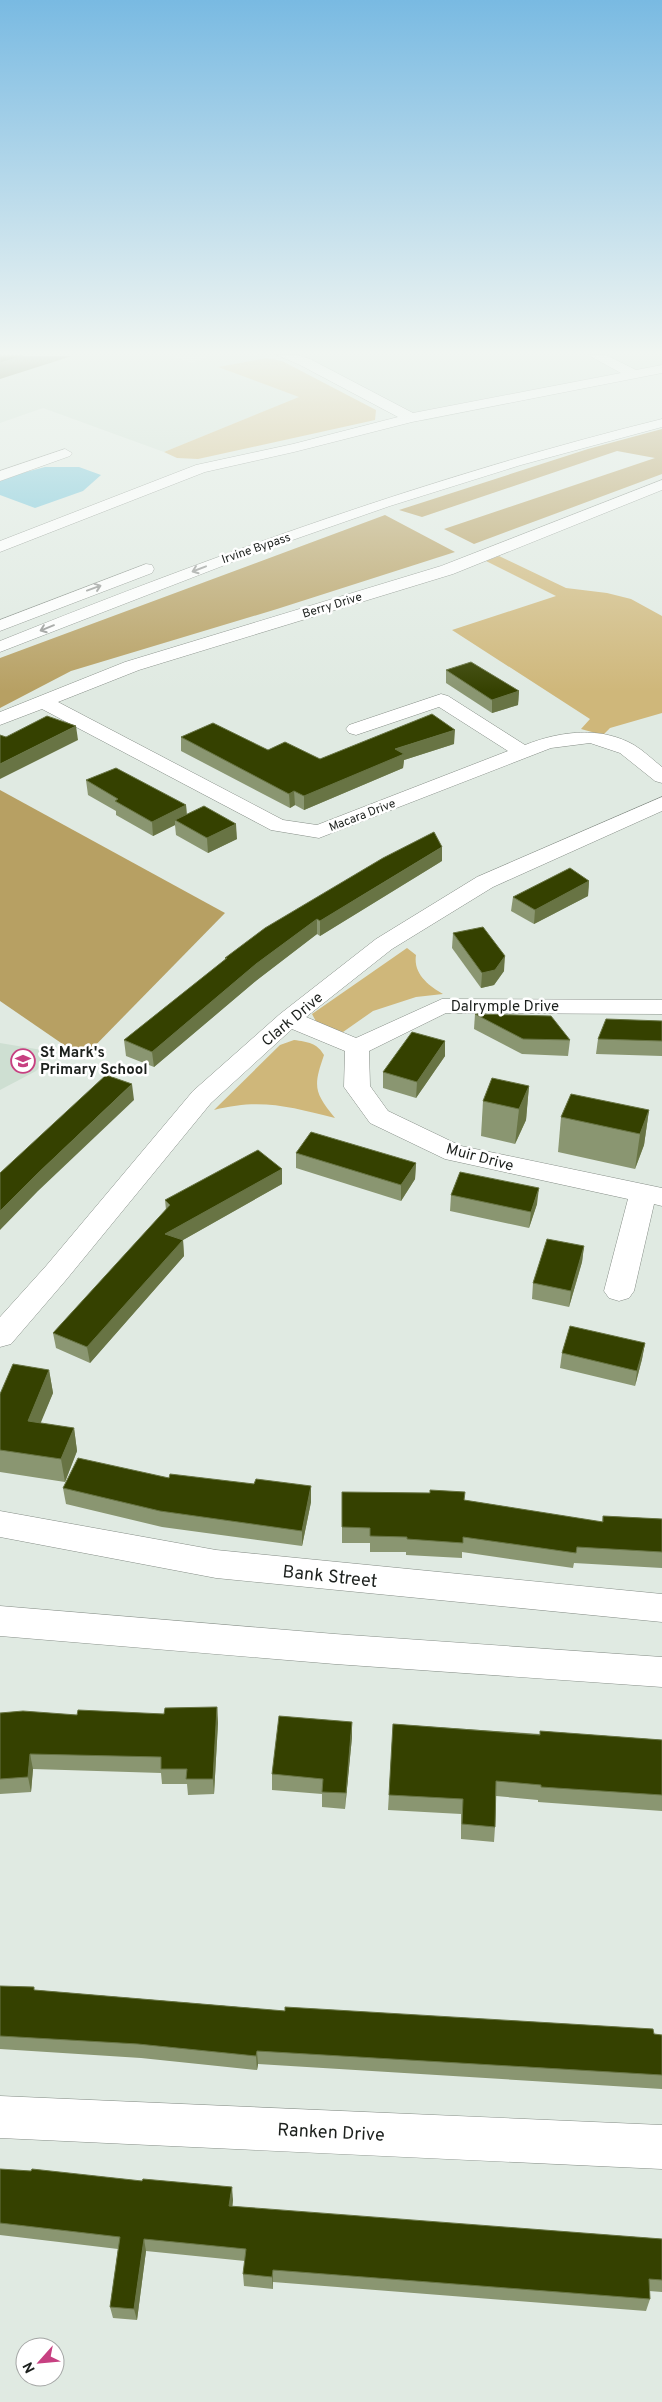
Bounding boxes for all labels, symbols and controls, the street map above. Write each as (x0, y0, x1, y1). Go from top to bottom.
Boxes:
street label: Irvine Bypass (220, 530, 293, 568)
one-way arrow (191, 565, 207, 574)
one-way arrow (86, 583, 101, 592)
street label: Berry Drive (301, 589, 364, 623)
one-way arrow (40, 624, 55, 634)
street label: Macara Drive (327, 796, 398, 836)
street label: Clark Drive (258, 989, 328, 1051)
street label: Dalrymple Drive (451, 998, 559, 1017)
place label: St Mark's Primary School (40, 1044, 148, 1080)
school or university icon: St Mark's Primary School (10, 1048, 36, 1074)
street label: Muir Drive (444, 1140, 516, 1177)
street label: Bank Street (281, 1561, 378, 1594)
street label: Ranken Drive (277, 2119, 385, 2148)
north arrow (15, 2337, 65, 2387)
text: N (20, 2359, 40, 2376)

